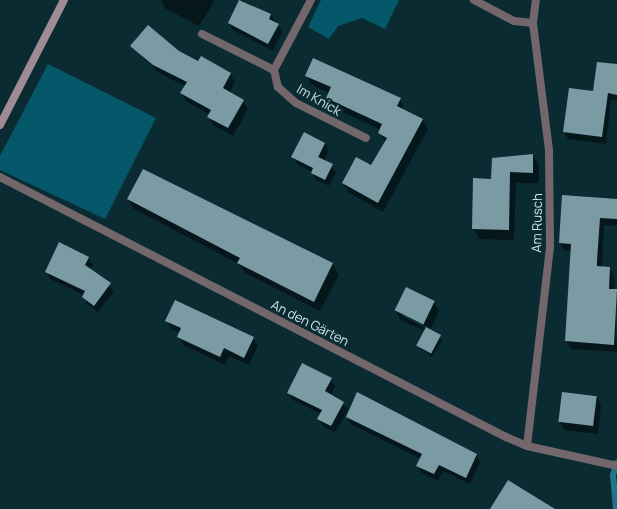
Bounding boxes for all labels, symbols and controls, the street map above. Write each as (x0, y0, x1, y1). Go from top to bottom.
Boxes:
street label: Im Knick (294, 81, 344, 119)
street label: Am Rusch (529, 193, 545, 253)
street label: An den Gärten (269, 297, 351, 349)

